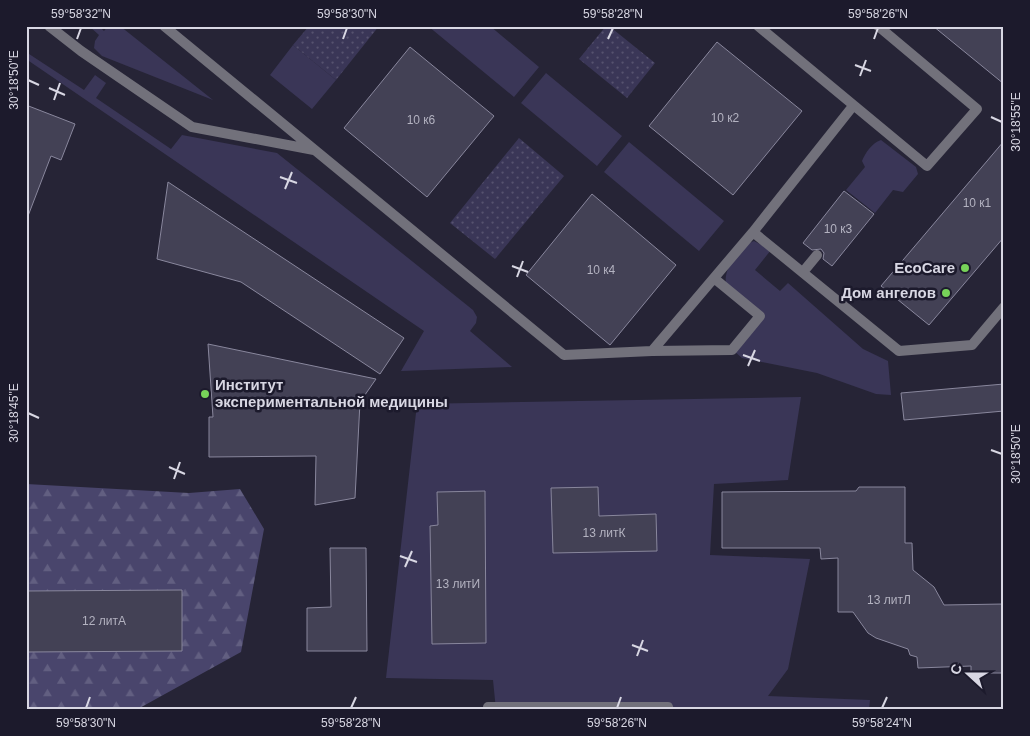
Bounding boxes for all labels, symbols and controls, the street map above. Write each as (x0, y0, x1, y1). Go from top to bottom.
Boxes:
text: 59°58'32"N (51, 7, 111, 21)
text: 59°58'30"N (317, 7, 377, 21)
text: 59°58'28"N (583, 7, 643, 21)
text: 59°58'26"N (848, 7, 908, 21)
text: 30°18'50"E (7, 50, 21, 110)
text: 30°18'55"E (1009, 92, 1023, 152)
house number: 10 к2 (711, 111, 740, 125)
house number: 10 к6 (407, 113, 436, 127)
house number: 10 к1 (963, 196, 992, 210)
house number: 10 к3 (824, 222, 853, 236)
place label: EcoCare (894, 259, 955, 276)
marker: EcoCare (959, 262, 971, 274)
house number: 10 к4 (587, 263, 616, 277)
place label: Дом ангелов (841, 284, 936, 301)
marker: Дом ангелов (940, 287, 952, 299)
place label: Институт экспериментальной медицины (215, 376, 448, 410)
text: 30°18'45"E (7, 383, 21, 443)
marker: Институт экспериментальной медицины (199, 388, 211, 400)
text: 30°18'50"E (1009, 424, 1023, 484)
house number: 13 литК (583, 526, 625, 540)
house number: 13 литИ (436, 577, 480, 591)
house number: 13 литЛ (867, 593, 911, 607)
house number: 12 литА (82, 614, 126, 628)
north arrow (942, 648, 992, 698)
text: С (947, 662, 965, 677)
text: 59°58'30"N (56, 716, 116, 730)
text: 59°58'28"N (321, 716, 381, 730)
text: 59°58'26"N (587, 716, 647, 730)
text: 59°58'24"N (852, 716, 912, 730)

